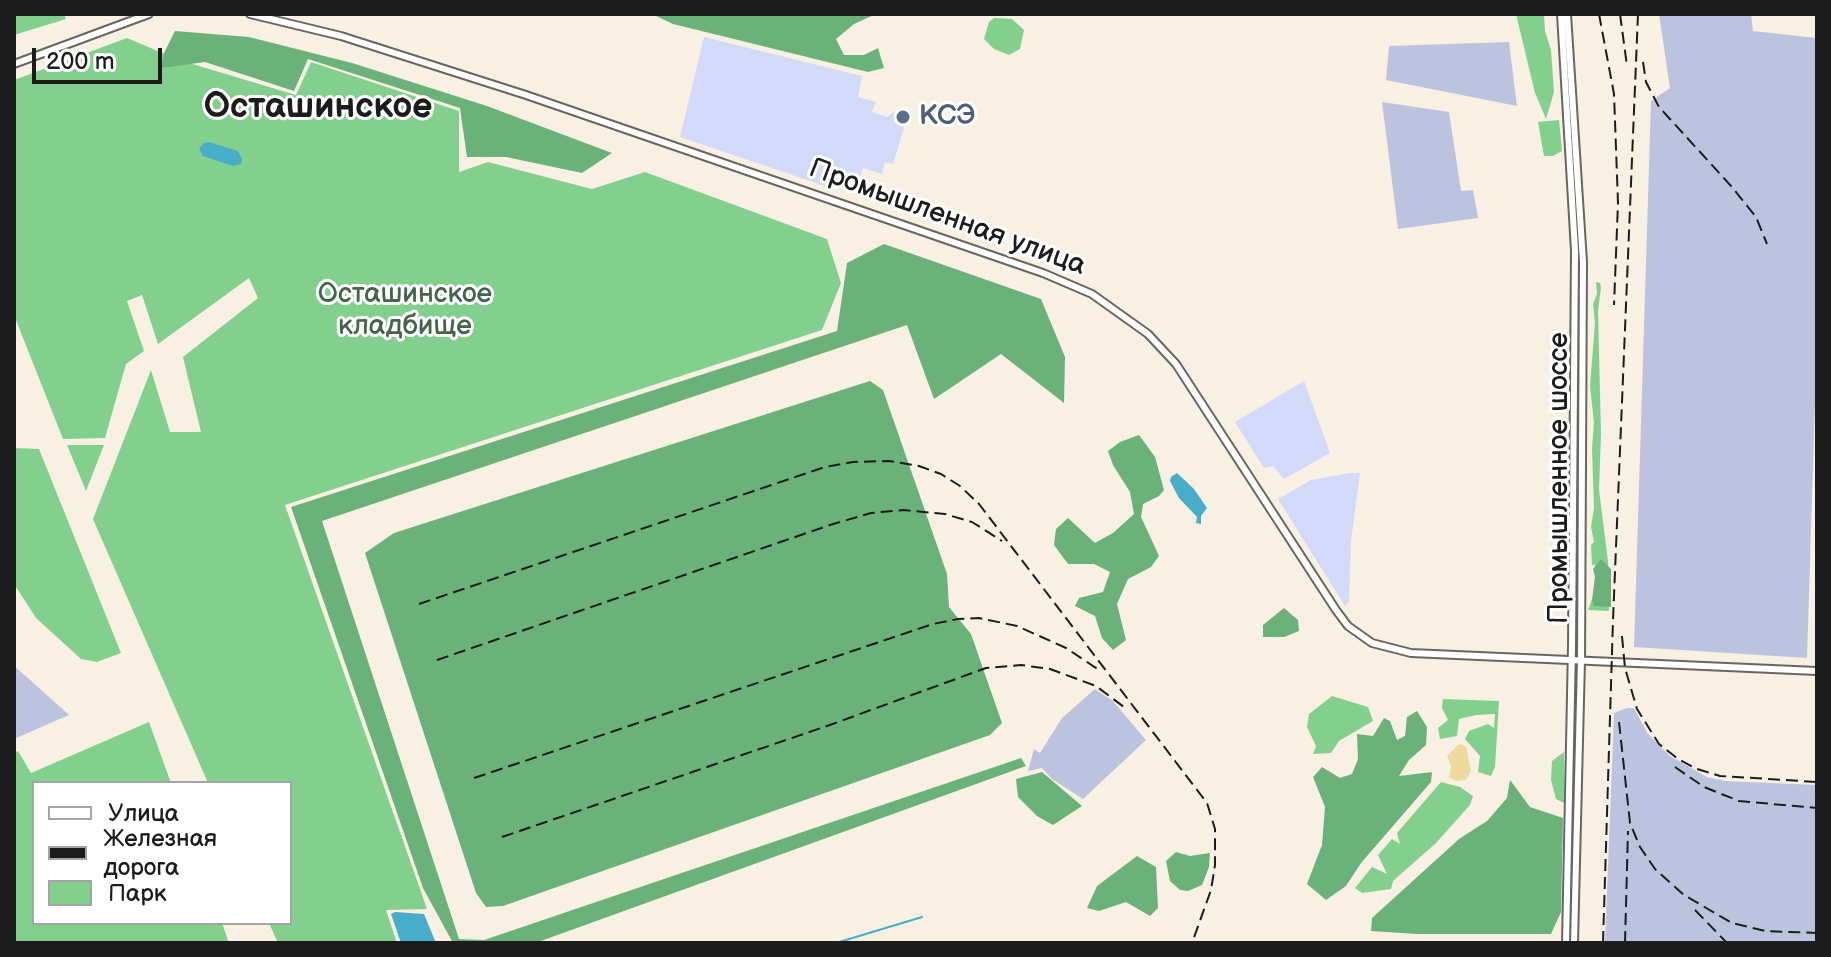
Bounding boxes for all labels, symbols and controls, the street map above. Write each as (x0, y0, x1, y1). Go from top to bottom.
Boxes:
scale bar (36, 32, 166, 82)
text: 200 m (46, 47, 115, 76)
district label: Осташинское (204, 86, 432, 130)
place label: КСЭ (919, 100, 975, 134)
marker: КСЭ (894, 108, 912, 126)
street label: Промышленная улица (804, 152, 1090, 284)
park label: Осташинское кладбище (318, 278, 492, 344)
street label: Промышленное шоссе (1543, 332, 1577, 624)
legend (32, 781, 292, 925)
text: Улица (108, 799, 179, 828)
text: Железная дорога (103, 824, 217, 882)
text: Парк (108, 879, 166, 908)

